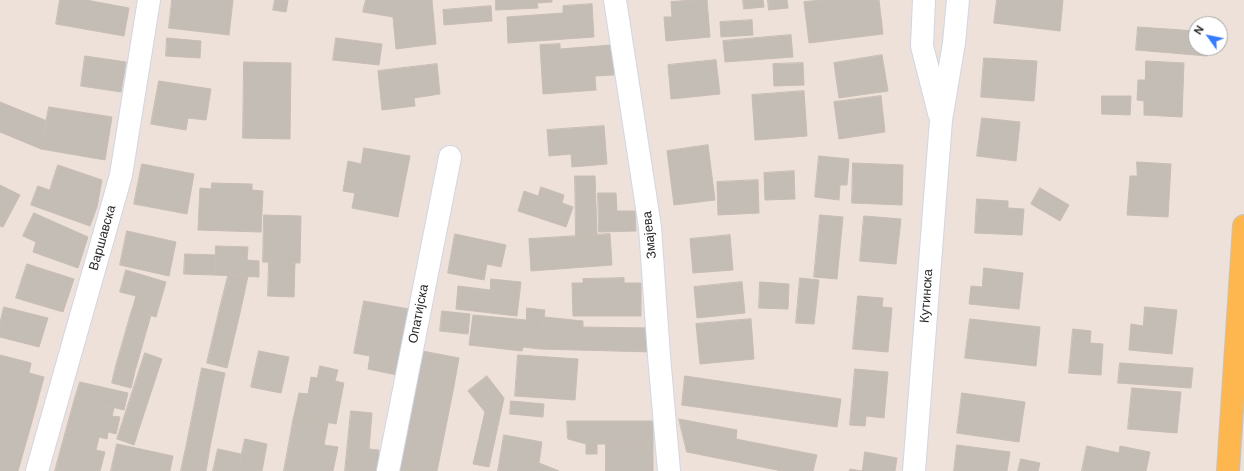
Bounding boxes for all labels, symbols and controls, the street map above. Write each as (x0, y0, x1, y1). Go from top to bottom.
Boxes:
north arrow (1188, 16, 1228, 56)
text: N (1191, 23, 1207, 37)
street label: Варшавска (86, 204, 120, 272)
street label: Змајева (640, 210, 660, 260)
street label: Кутинска (917, 268, 937, 324)
street label: Опатијска (406, 283, 432, 345)

